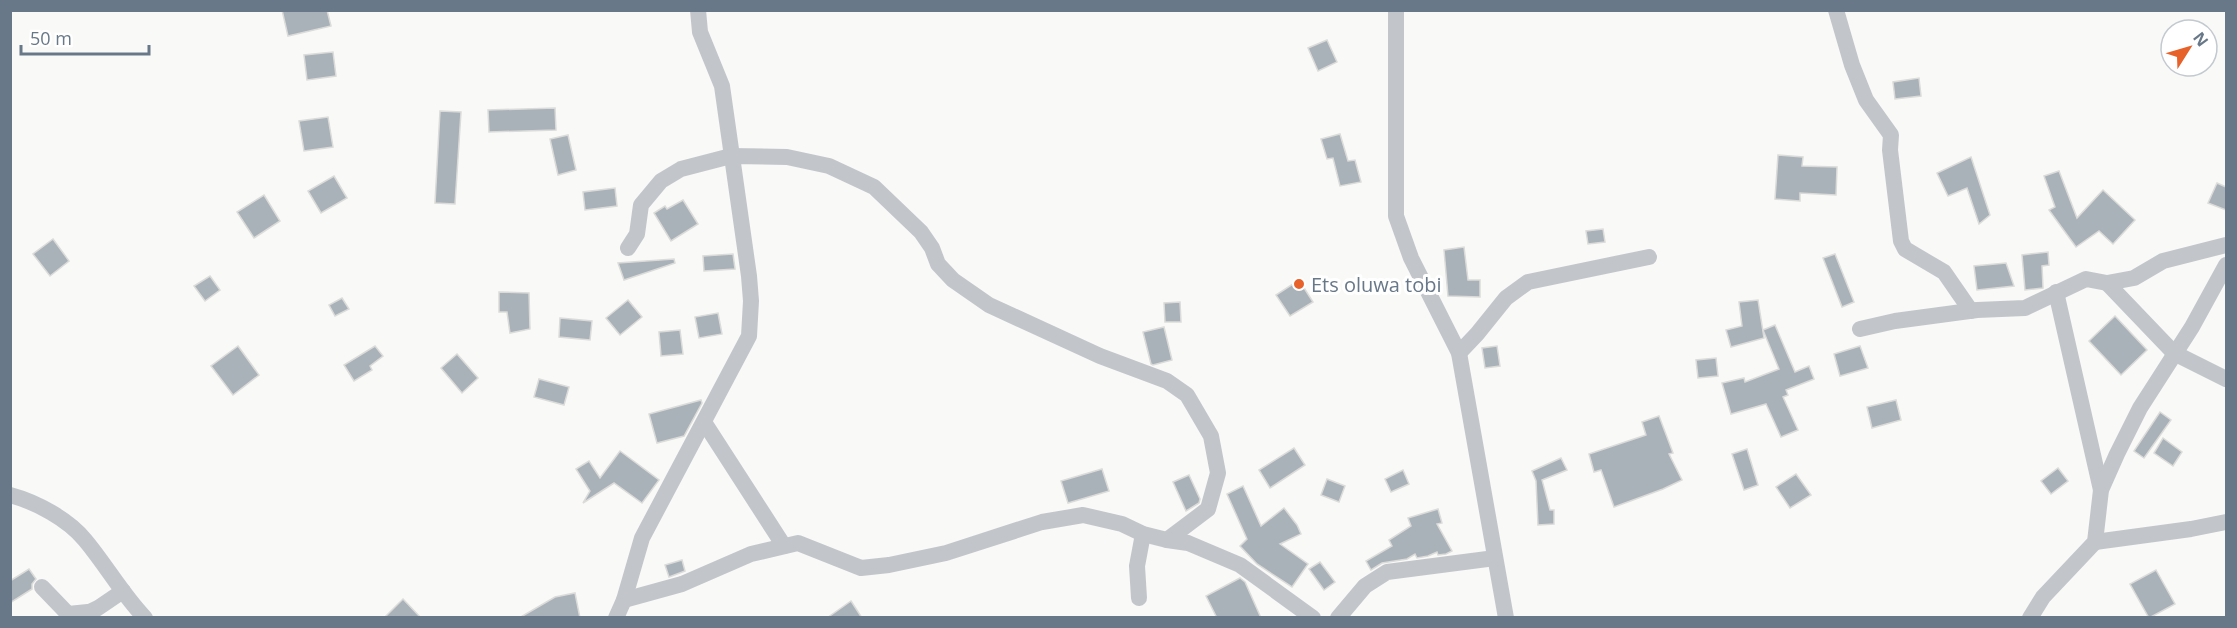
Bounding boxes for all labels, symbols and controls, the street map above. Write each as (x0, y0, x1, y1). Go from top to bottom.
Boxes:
scale bar (21, 18, 148, 56)
north arrow (2159, 18, 2219, 78)
text: 50 m (30, 26, 72, 50)
text: N (2188, 27, 2214, 51)
place label: Ets oluwa tobi (1311, 271, 1442, 298)
marker: Ets oluwa tobi (1292, 277, 1306, 291)

